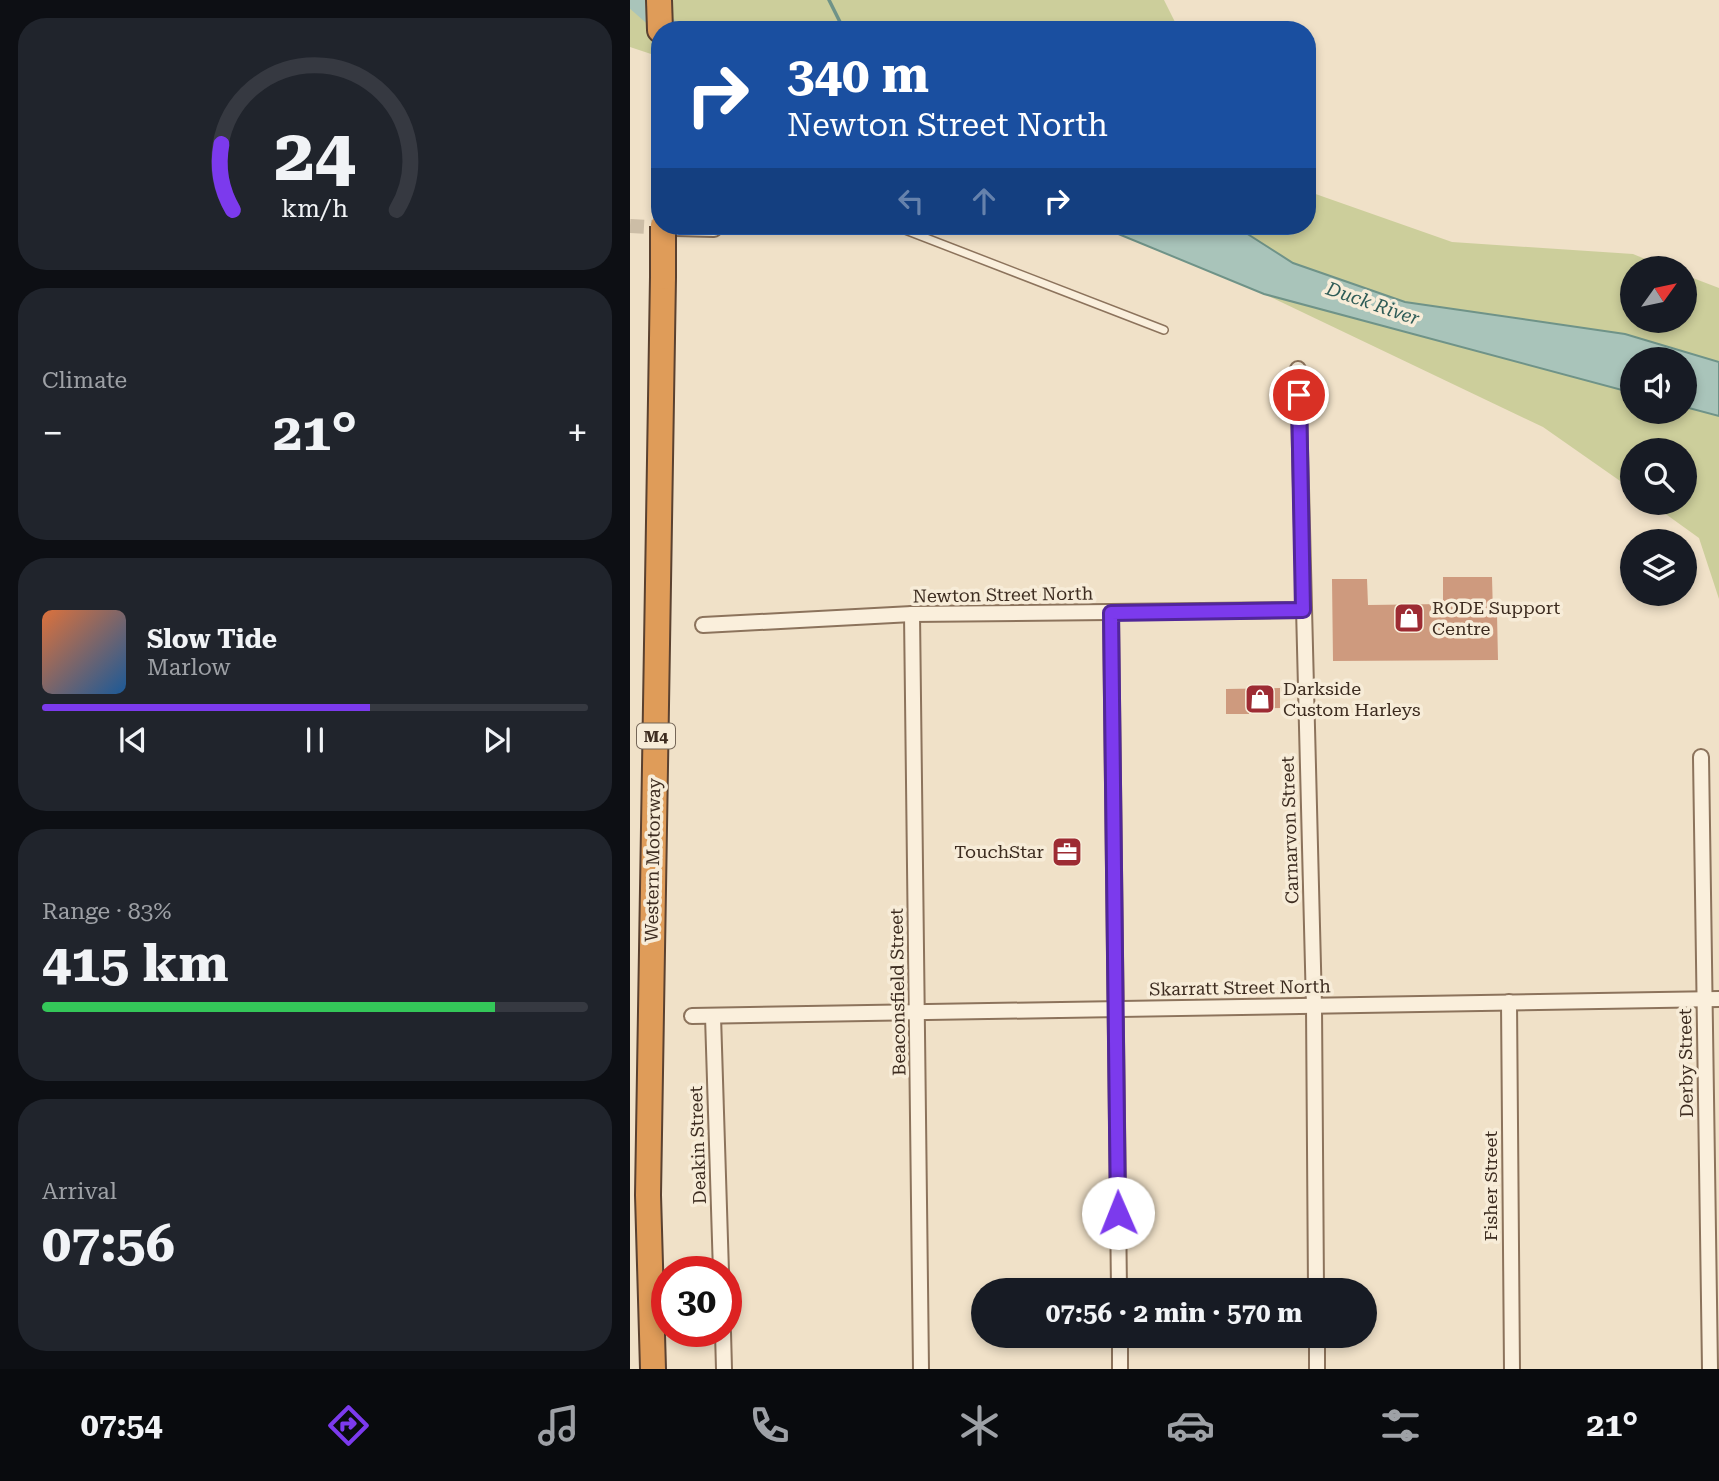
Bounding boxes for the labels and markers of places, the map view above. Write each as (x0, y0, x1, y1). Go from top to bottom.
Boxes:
pin (1269, 365, 1329, 425)
place label: RODE Support Centre (1432, 597, 1560, 639)
shop icon: RODE Support Centre (1392, 601, 1426, 635)
place label: Darkside Custom Harleys (1283, 678, 1421, 720)
shop icon: Darkside Custom Harleys (1243, 682, 1277, 716)
office icon: TouchStar (1050, 835, 1084, 869)
place label: TouchStar (954, 841, 1044, 862)

